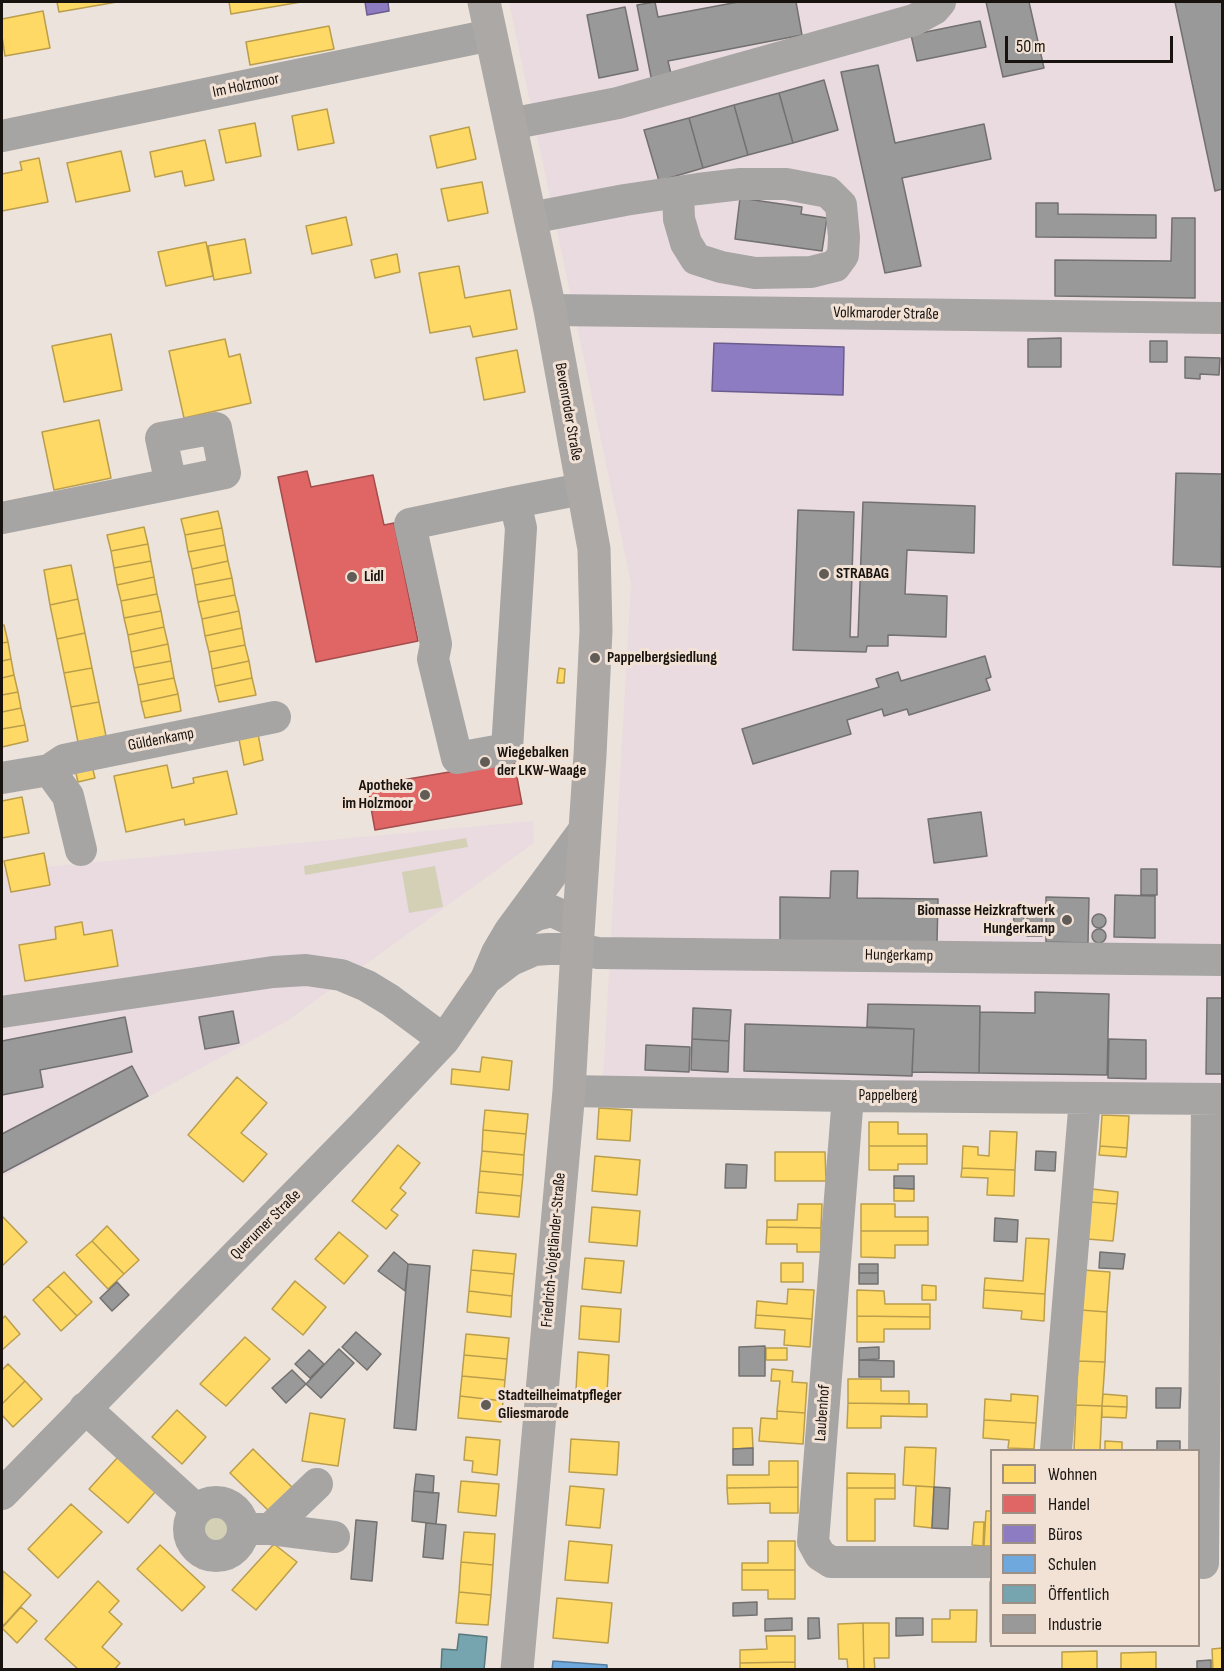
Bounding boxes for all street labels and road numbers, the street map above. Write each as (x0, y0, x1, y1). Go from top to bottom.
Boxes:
street label: Im Holzmoor (211, 70, 281, 102)
street label: Volkmaroder Straße (833, 303, 939, 325)
street label: Bevenroder Straße (550, 361, 586, 463)
street label: Güldenkamp (126, 724, 196, 756)
street label: Hungerkamp (865, 946, 933, 966)
street label: Pappelberg (859, 1086, 917, 1106)
street label: Friedrich-Voigtländer-Straße (538, 1172, 570, 1328)
street label: Querumer Straße (227, 1186, 305, 1264)
street label: Laubenhof (811, 1384, 835, 1442)

